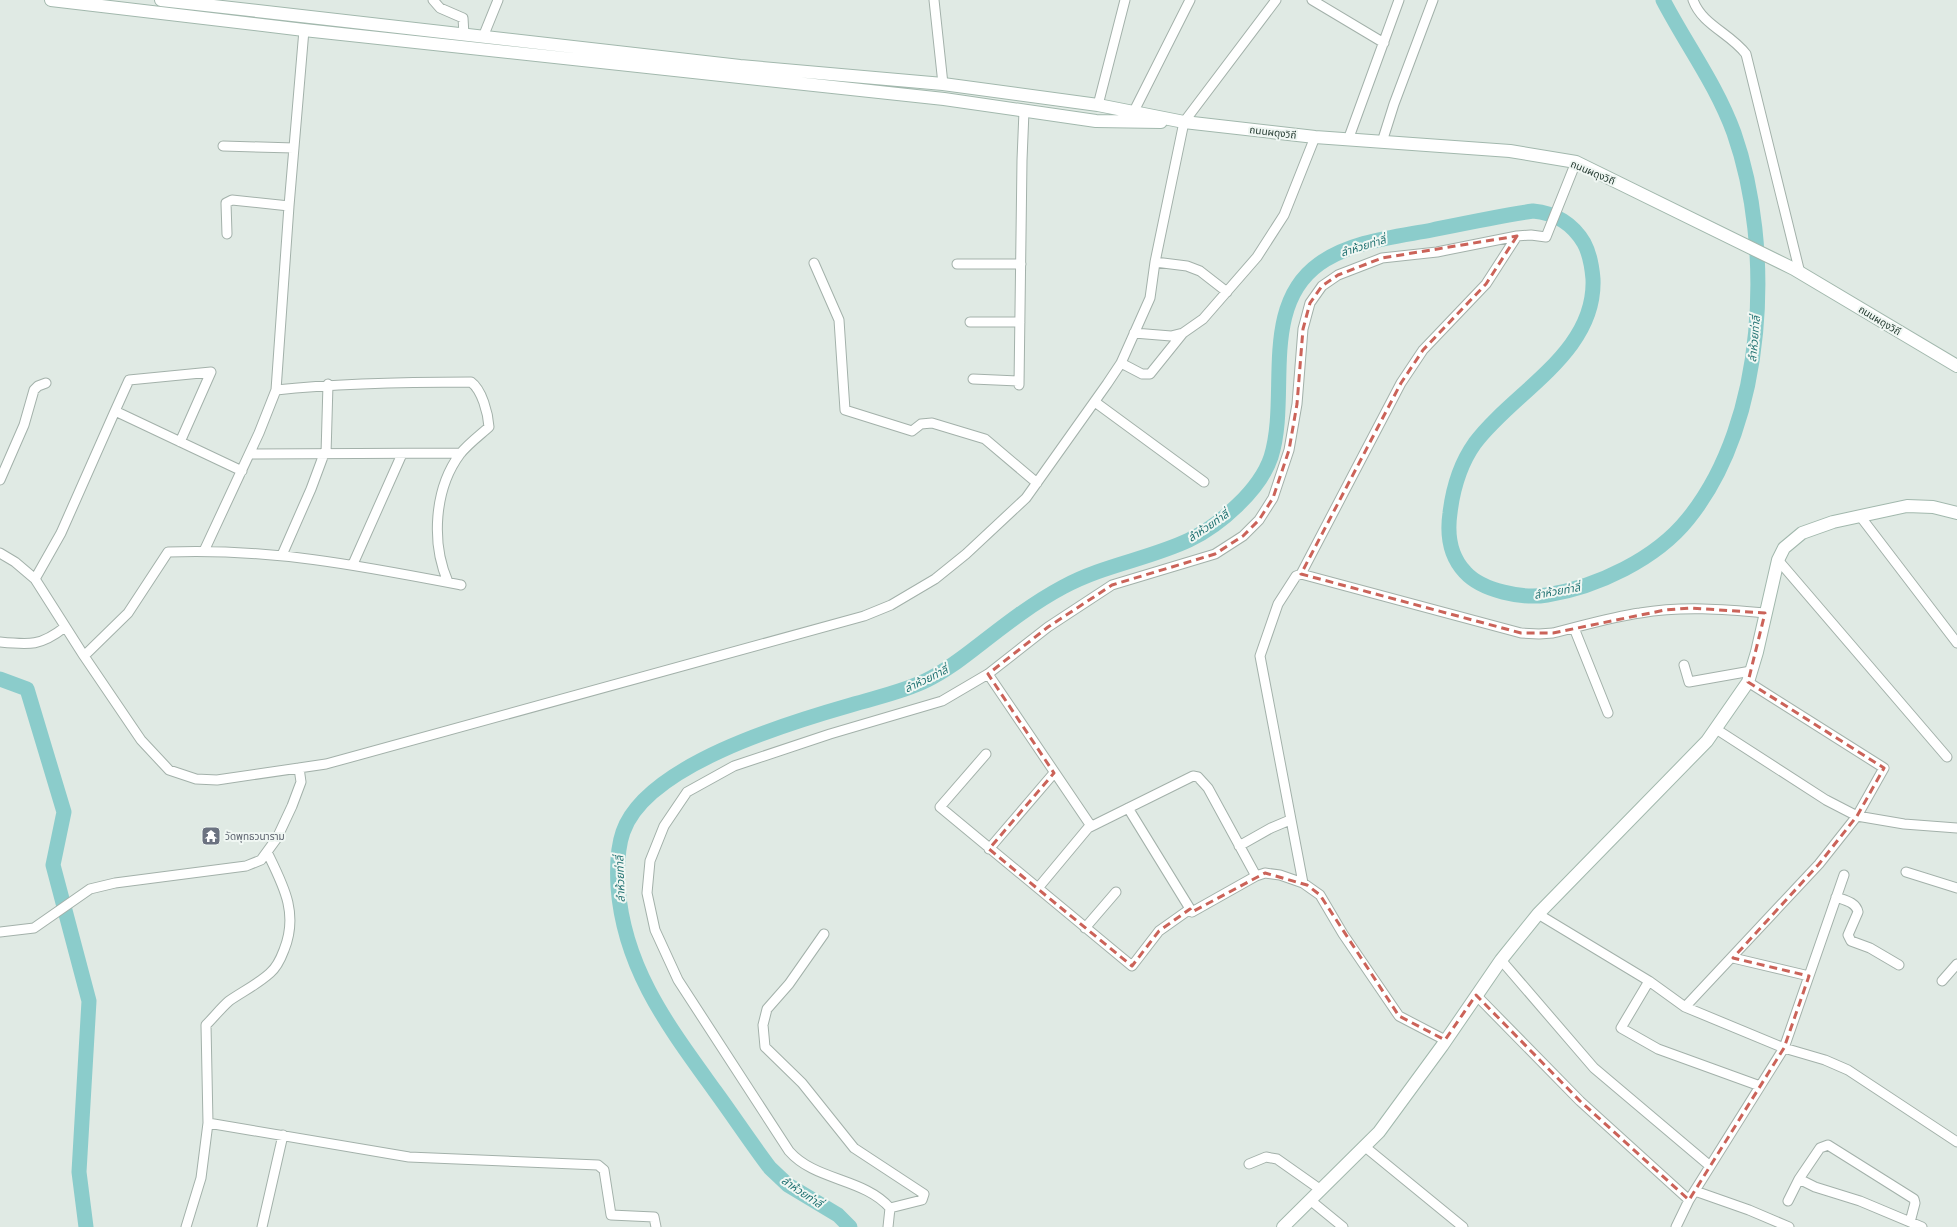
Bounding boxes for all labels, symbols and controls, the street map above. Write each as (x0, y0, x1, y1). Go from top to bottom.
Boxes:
street label: ถนนผดุงวิถี (1249, 124, 1297, 142)
street label: ถนนผดุงวิถี (1569, 158, 1617, 188)
water label: ลำห้วยท่าลี่ (1338, 231, 1389, 260)
street label: ถนนผดุงวิถี (1856, 304, 1903, 338)
water label: ลำห้วยท่าลี่ (1744, 313, 1763, 363)
water label: ลำห้วยท่าลี่ (1184, 505, 1233, 545)
water label: ลำห้วยท่าลี่ (1533, 579, 1583, 602)
water label: ลำห้วยท่าลี่ (902, 661, 952, 696)
temple icon: วัดพุทธวนาราม (200, 825, 222, 847)
place label: วัดพุทธวนาราม (225, 831, 285, 843)
water label: ลำห้วยท่าลี่ (611, 854, 628, 903)
water label: ลำห้วยท่าลี่ (779, 1172, 827, 1212)

